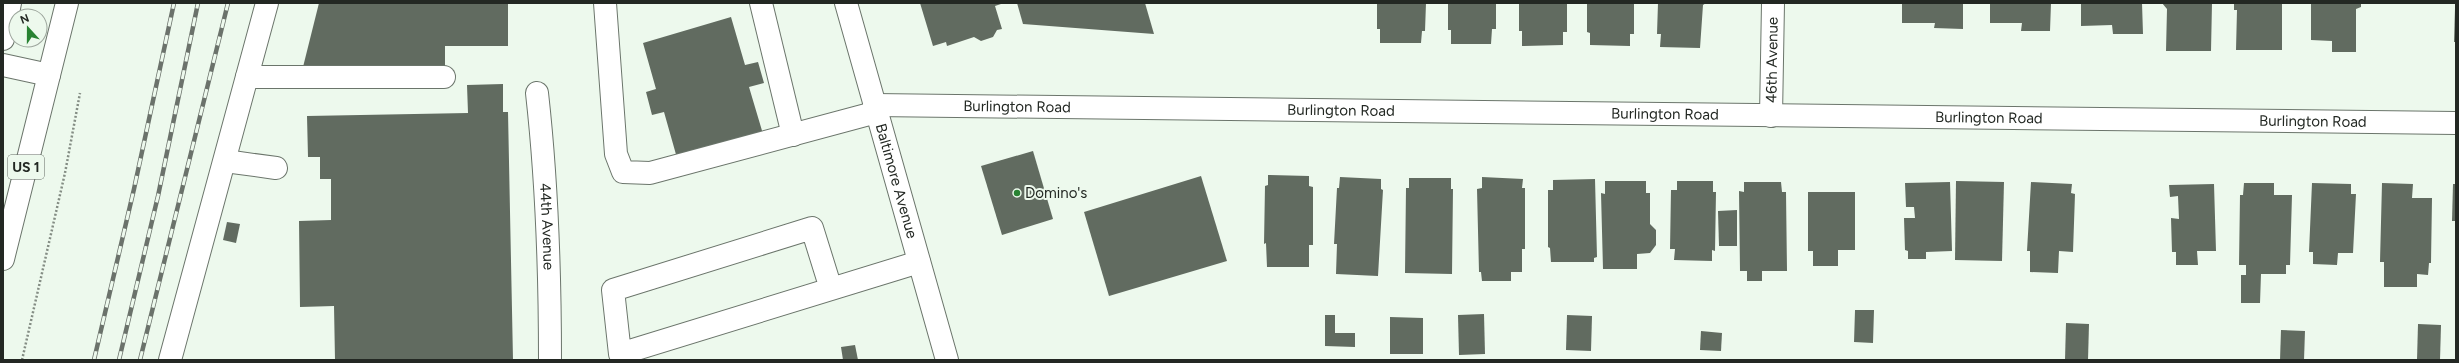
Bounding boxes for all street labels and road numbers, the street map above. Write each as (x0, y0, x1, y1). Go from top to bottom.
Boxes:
street label: 46th Avenue (1762, 17, 1782, 103)
street label: Burlington Road (963, 97, 1071, 116)
street label: Burlington Road (1287, 101, 1395, 120)
street label: Burlington Road (1611, 104, 1719, 124)
street label: Burlington Road (1935, 108, 2043, 127)
street label: Burlington Road (2259, 112, 2367, 131)
street label: Baltimore Avenue (872, 122, 921, 240)
road number: US 1 (8, 155, 44, 179)
street label: 44th Avenue (536, 182, 558, 270)

